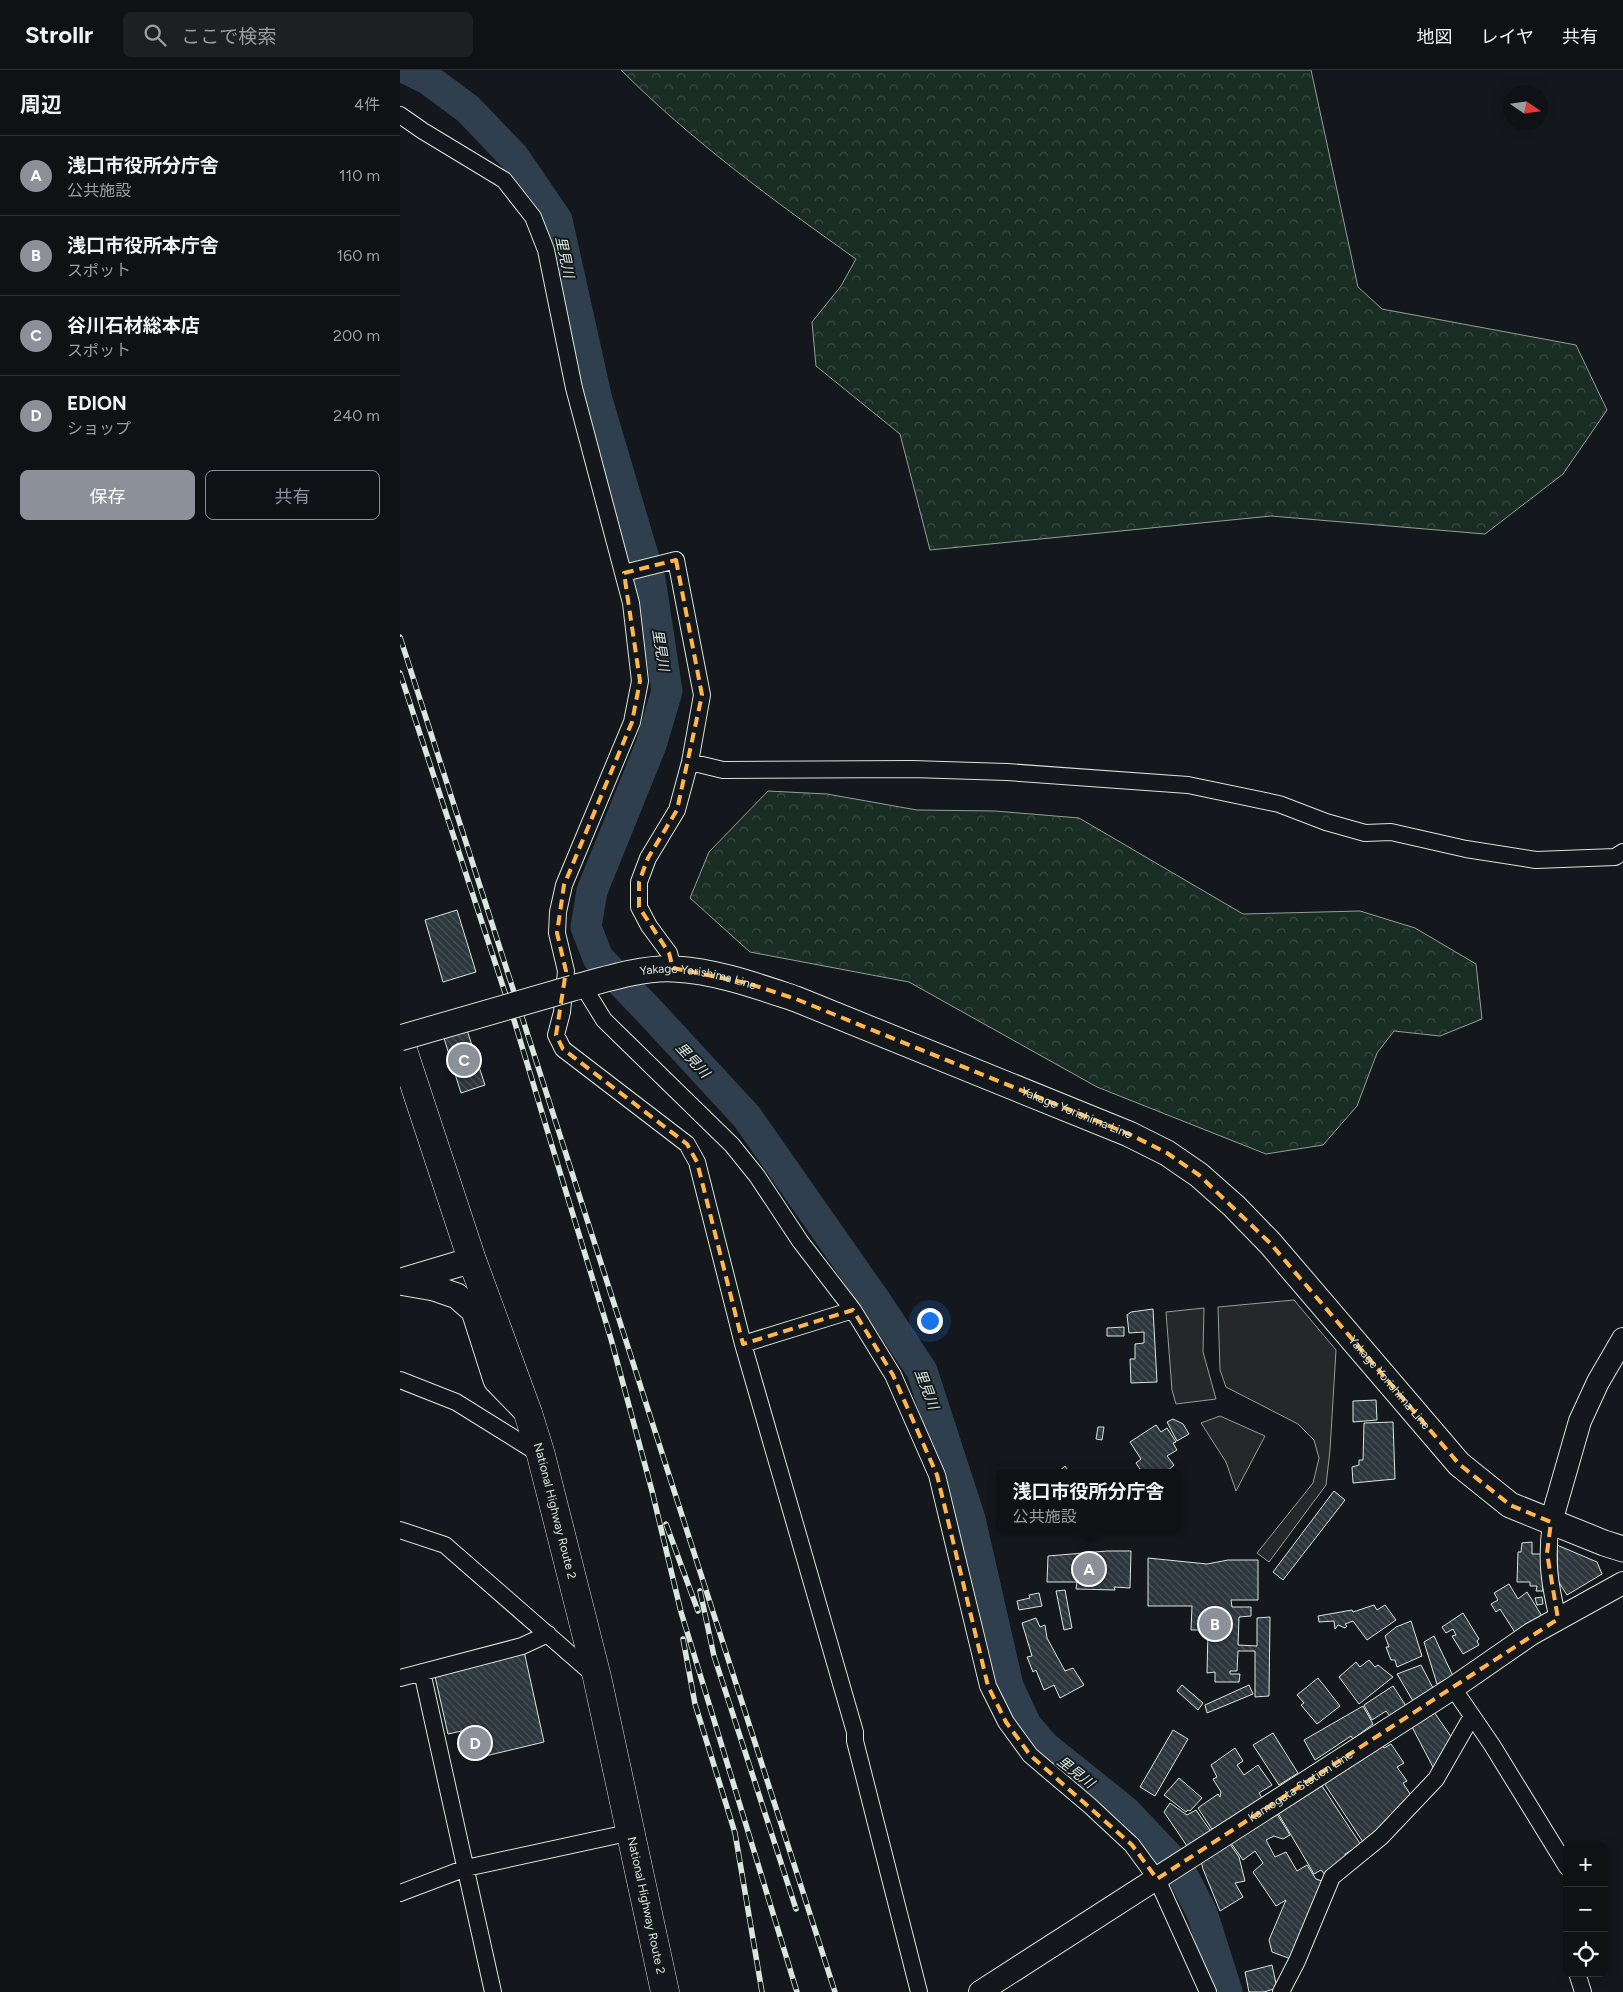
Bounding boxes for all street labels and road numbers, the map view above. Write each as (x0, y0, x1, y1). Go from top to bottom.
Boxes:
street label: Yakage Yorishima Line (639, 962, 758, 993)
street label: Yakage Yorishima Line (1019, 1084, 1134, 1142)
street label: Yakage Yorishima Line (1346, 1333, 1433, 1432)
street label: National Highway Route 2 (531, 1441, 579, 1581)
street label: Kamogata Station Line (1246, 1747, 1356, 1825)
street label: National Highway Route 2 (625, 1835, 668, 1975)

